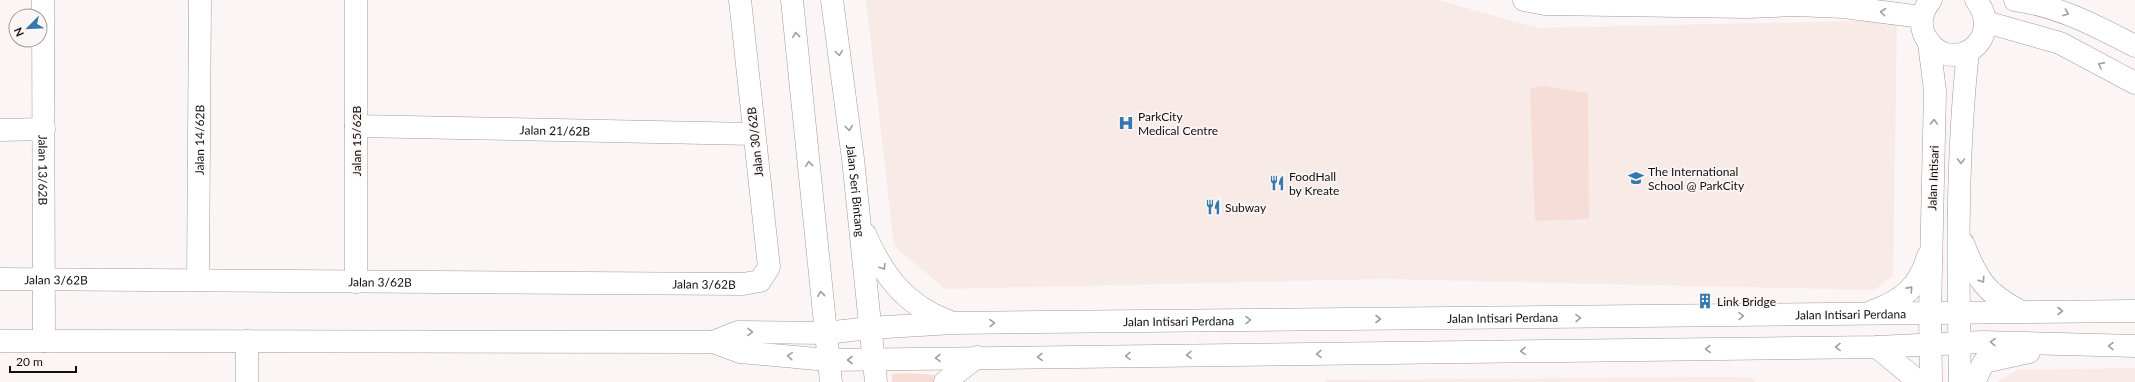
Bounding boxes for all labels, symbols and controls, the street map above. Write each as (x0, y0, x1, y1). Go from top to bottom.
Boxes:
north arrow (8, 8, 48, 48)
one-way arrow (1880, 8, 1886, 17)
one-way arrow (2063, 8, 2070, 16)
text: N (11, 26, 26, 39)
one-way arrow (792, 32, 801, 38)
one-way arrow (834, 49, 843, 56)
one-way arrow (2097, 62, 2105, 70)
street label: Jalan 14/62B (191, 104, 207, 175)
street label: Jalan 15/62B (349, 106, 364, 176)
street label: Jalan 30/62B (744, 106, 766, 178)
place label: ParkCity Medical Centre (1138, 109, 1218, 138)
hospital icon: ParkCity Medical Centre (1117, 114, 1135, 132)
one-way arrow (1930, 119, 1938, 125)
street label: Jalan 21/62B (520, 122, 591, 138)
one-way arrow (844, 125, 853, 131)
street label: Jalan 13/62B (36, 135, 51, 205)
street label: Jalan Seri Bintang (844, 143, 868, 237)
street label: Jalan Intisari (1924, 145, 1942, 211)
one-way arrow (1957, 158, 1965, 164)
one-way arrow (804, 161, 813, 167)
place label: The International School @ ParkCity (1648, 164, 1745, 193)
place label: FoodHall by Kreate (1289, 169, 1339, 198)
school or university icon: The International School @ ParkCity (1627, 169, 1645, 187)
restaurant icon: FoodHall by Kreate (1268, 174, 1286, 192)
restaurant icon: Subway (1204, 198, 1222, 216)
place label: Subway (1225, 200, 1267, 215)
one-way arrow (878, 263, 885, 270)
street label: Jalan 3/62B (24, 272, 88, 287)
street label: Jalan 3/62B (348, 274, 412, 289)
street label: Jalan 3/62B (672, 276, 736, 291)
one-way arrow (1977, 276, 1984, 283)
one-way arrow (1905, 286, 1912, 294)
one-way arrow (817, 291, 826, 297)
building icon: Link Bridge (1696, 292, 1714, 310)
place label: Link Bridge (1717, 294, 1776, 309)
street label: Jalan Intisari Perdana (1795, 306, 1906, 322)
one-way arrow (2057, 307, 2063, 315)
street label: Jalan Intisari Perdana (1447, 309, 1558, 325)
one-way arrow (1738, 312, 1744, 320)
street label: Jalan Intisari Perdana (1123, 313, 1234, 329)
one-way arrow (1575, 313, 1581, 322)
one-way arrow (1375, 315, 1381, 323)
one-way arrow (1245, 316, 1251, 324)
one-way arrow (989, 319, 995, 327)
one-way arrow (747, 328, 753, 336)
one-way arrow (1990, 338, 1996, 347)
one-way arrow (2108, 342, 2114, 350)
one-way arrow (1835, 343, 1841, 351)
one-way arrow (1705, 345, 1711, 353)
one-way arrow (1520, 347, 1526, 355)
scale bar (10, 348, 76, 374)
one-way arrow (1316, 349, 1322, 358)
one-way arrow (1186, 351, 1192, 359)
one-way arrow (787, 352, 793, 361)
one-way arrow (1125, 352, 1131, 360)
one-way arrow (1037, 353, 1043, 361)
text: 20 m (16, 354, 43, 369)
one-way arrow (935, 354, 941, 362)
one-way arrow (847, 356, 853, 364)

